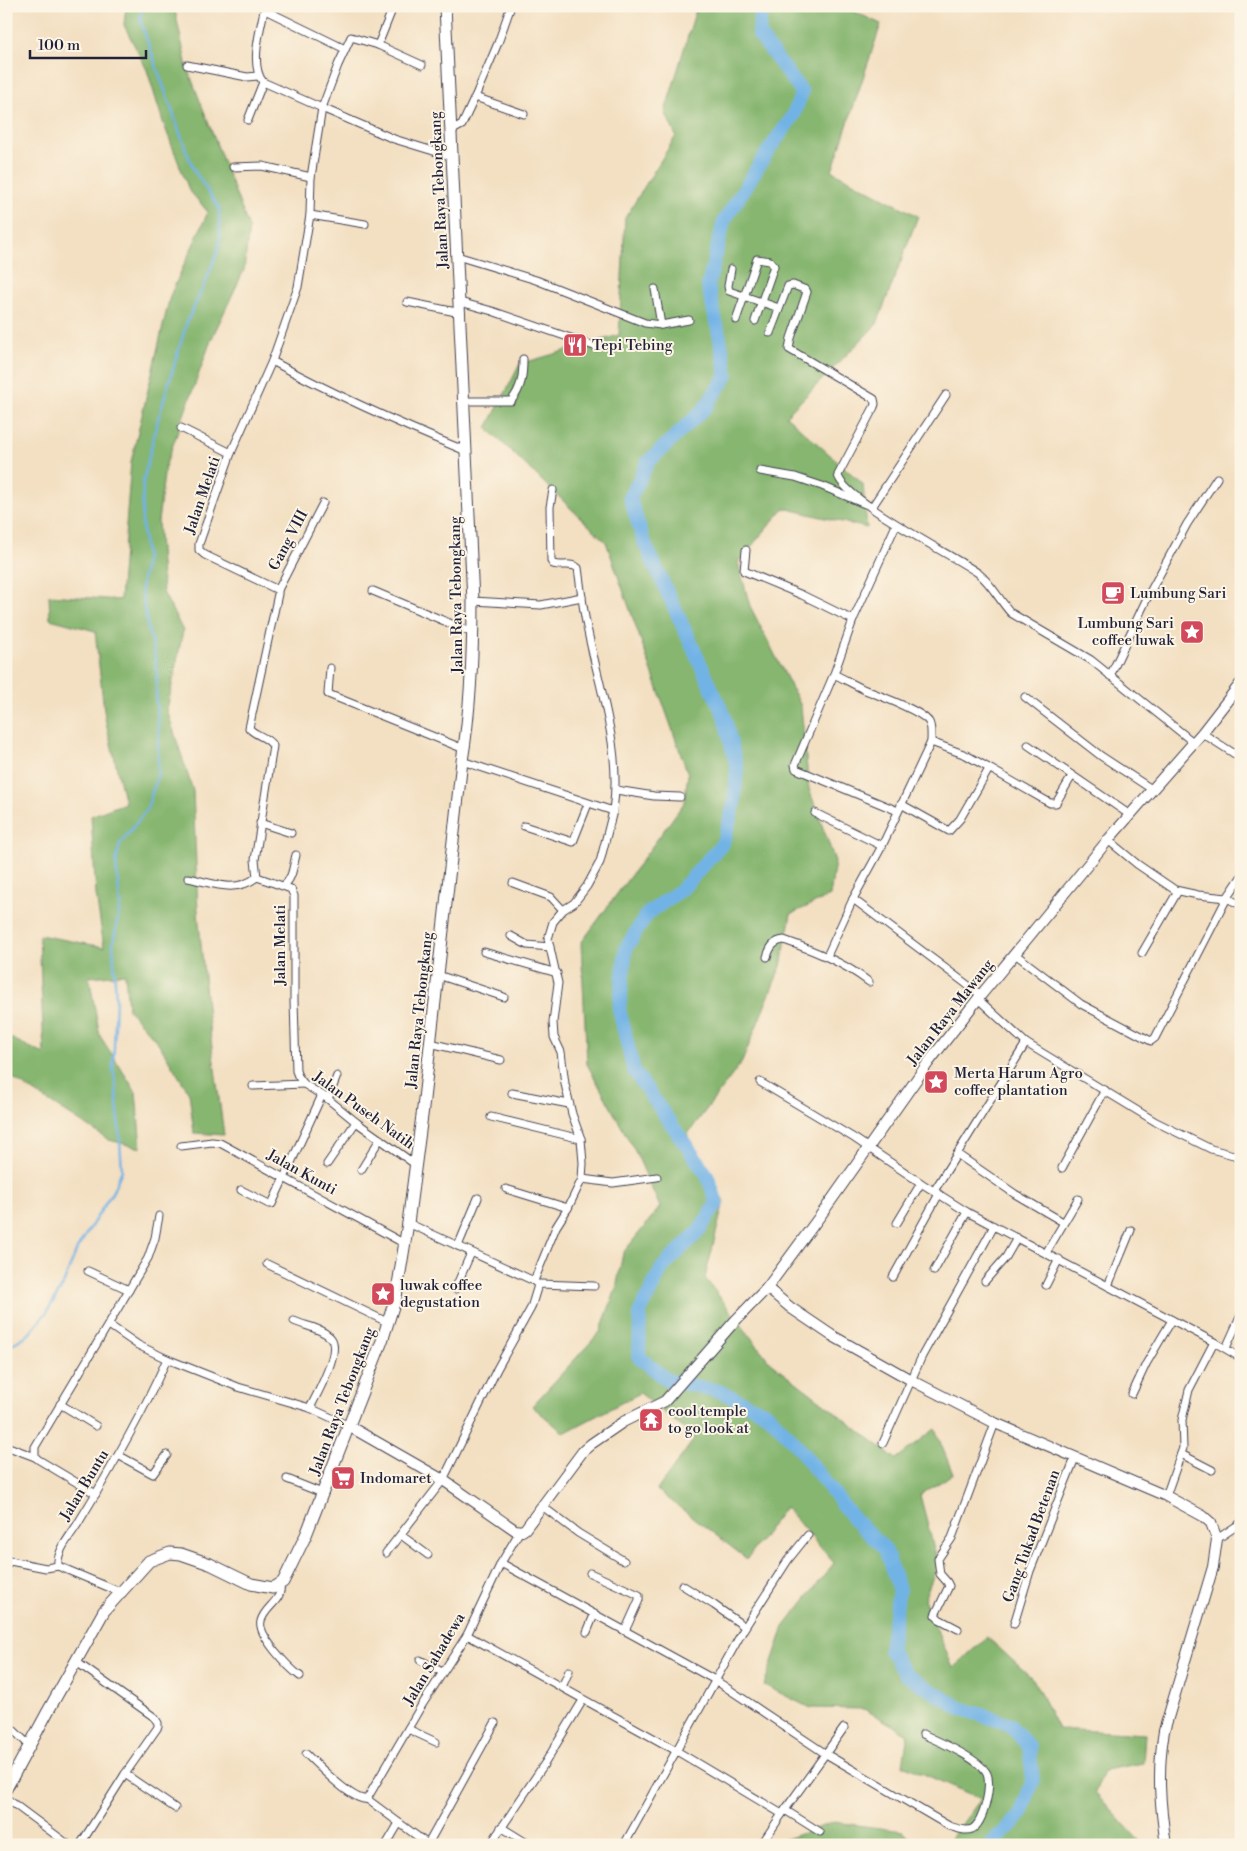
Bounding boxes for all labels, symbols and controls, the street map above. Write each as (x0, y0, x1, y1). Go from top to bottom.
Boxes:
scale bar (30, 28, 146, 60)
text: 100 m (38, 36, 80, 55)
street label: Jalan Raya Tebongkang (426, 111, 453, 270)
restaurant icon: Tepi Tebing (562, 332, 588, 358)
place label: Tepi Tebing (592, 336, 673, 355)
street label: Jalan Melati (180, 454, 225, 538)
street label: Gang VIII (265, 506, 313, 574)
street label: Jalan Raya Tebongkang (446, 516, 467, 675)
cafe icon: Lumbung Sari (1100, 580, 1126, 606)
place label: Lumbung Sari (1130, 584, 1227, 603)
place label: Lumbung Sari coffee luwak (1078, 614, 1175, 650)
place icon: Lumbung Sari coffee luwak (1179, 619, 1205, 645)
street label: Jalan Melati (271, 904, 290, 987)
street label: Jalan Raya Tebongkang (402, 931, 437, 1090)
street label: Jalan Raya Mawang (902, 955, 998, 1070)
place label: Merta Harum Agro coffee plantation (954, 1064, 1083, 1100)
street label: Jalan Puseh Natih (308, 1067, 418, 1154)
place icon: Merta Harum Agro coffee plantation (923, 1069, 949, 1095)
street label: Jalan Kunti (263, 1145, 340, 1199)
place label: luwak coffee degustation (400, 1276, 482, 1312)
place icon: luwak coffee degustation (370, 1281, 396, 1307)
street label: Jalan Raya Tebongkang (305, 1324, 380, 1479)
place label: cool temple to go look at (668, 1402, 750, 1438)
temple icon: cool temple to go look at (638, 1407, 664, 1433)
street label: Jalan Buntu (55, 1446, 113, 1525)
supermarket icon: Indomaret (330, 1465, 356, 1491)
street label: Gang Tukad Betenan (999, 1467, 1064, 1605)
place label: Indomaret (360, 1469, 432, 1488)
street label: Jalan Sahadewa (399, 1609, 470, 1710)

